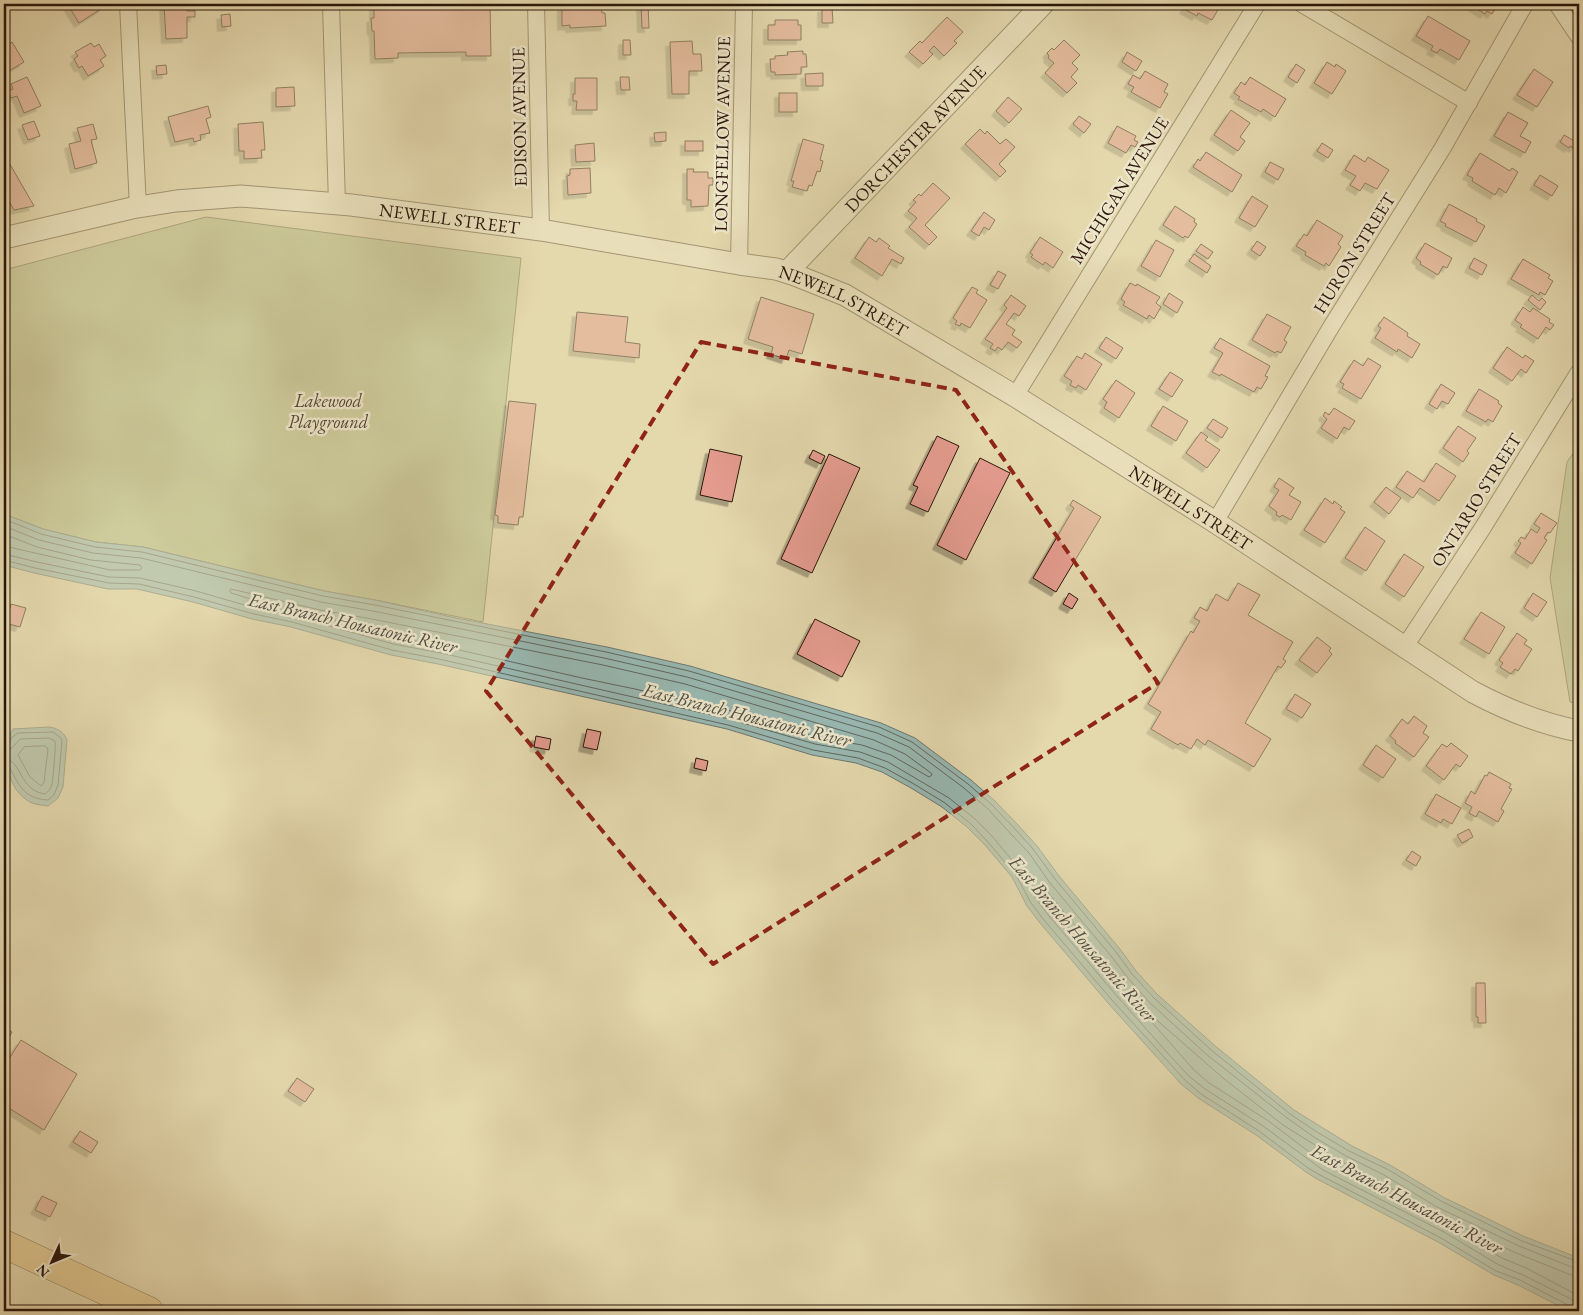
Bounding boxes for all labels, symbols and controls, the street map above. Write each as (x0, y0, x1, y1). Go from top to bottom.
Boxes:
street label: LONGFELLOW AVENUE (709, 36, 735, 232)
street label: EDISON AVENUE (506, 47, 532, 187)
street label: DORCHESTER AVENUE (839, 60, 990, 217)
street label: MICHIGAN AVENUE (1064, 112, 1174, 268)
street label: HURON STREET (1308, 188, 1401, 318)
street label: NEWELL STREET (378, 197, 522, 239)
street label: NEWELL STREET (776, 259, 913, 342)
park label: Lakewood Playground (288, 389, 369, 434)
street label: ONTARIO STREET (1426, 428, 1527, 571)
street label: NEWELL STREET (1125, 459, 1257, 555)
water label: East Branch Housatonic River (245, 587, 461, 659)
water label: East Branch Housatonic River (639, 677, 854, 753)
water label: East Branch Housatonic River (1003, 850, 1163, 1028)
water label: East Branch Housatonic River (1306, 1137, 1508, 1260)
north arrow (28, 1238, 78, 1288)
text: N (32, 1260, 53, 1281)

